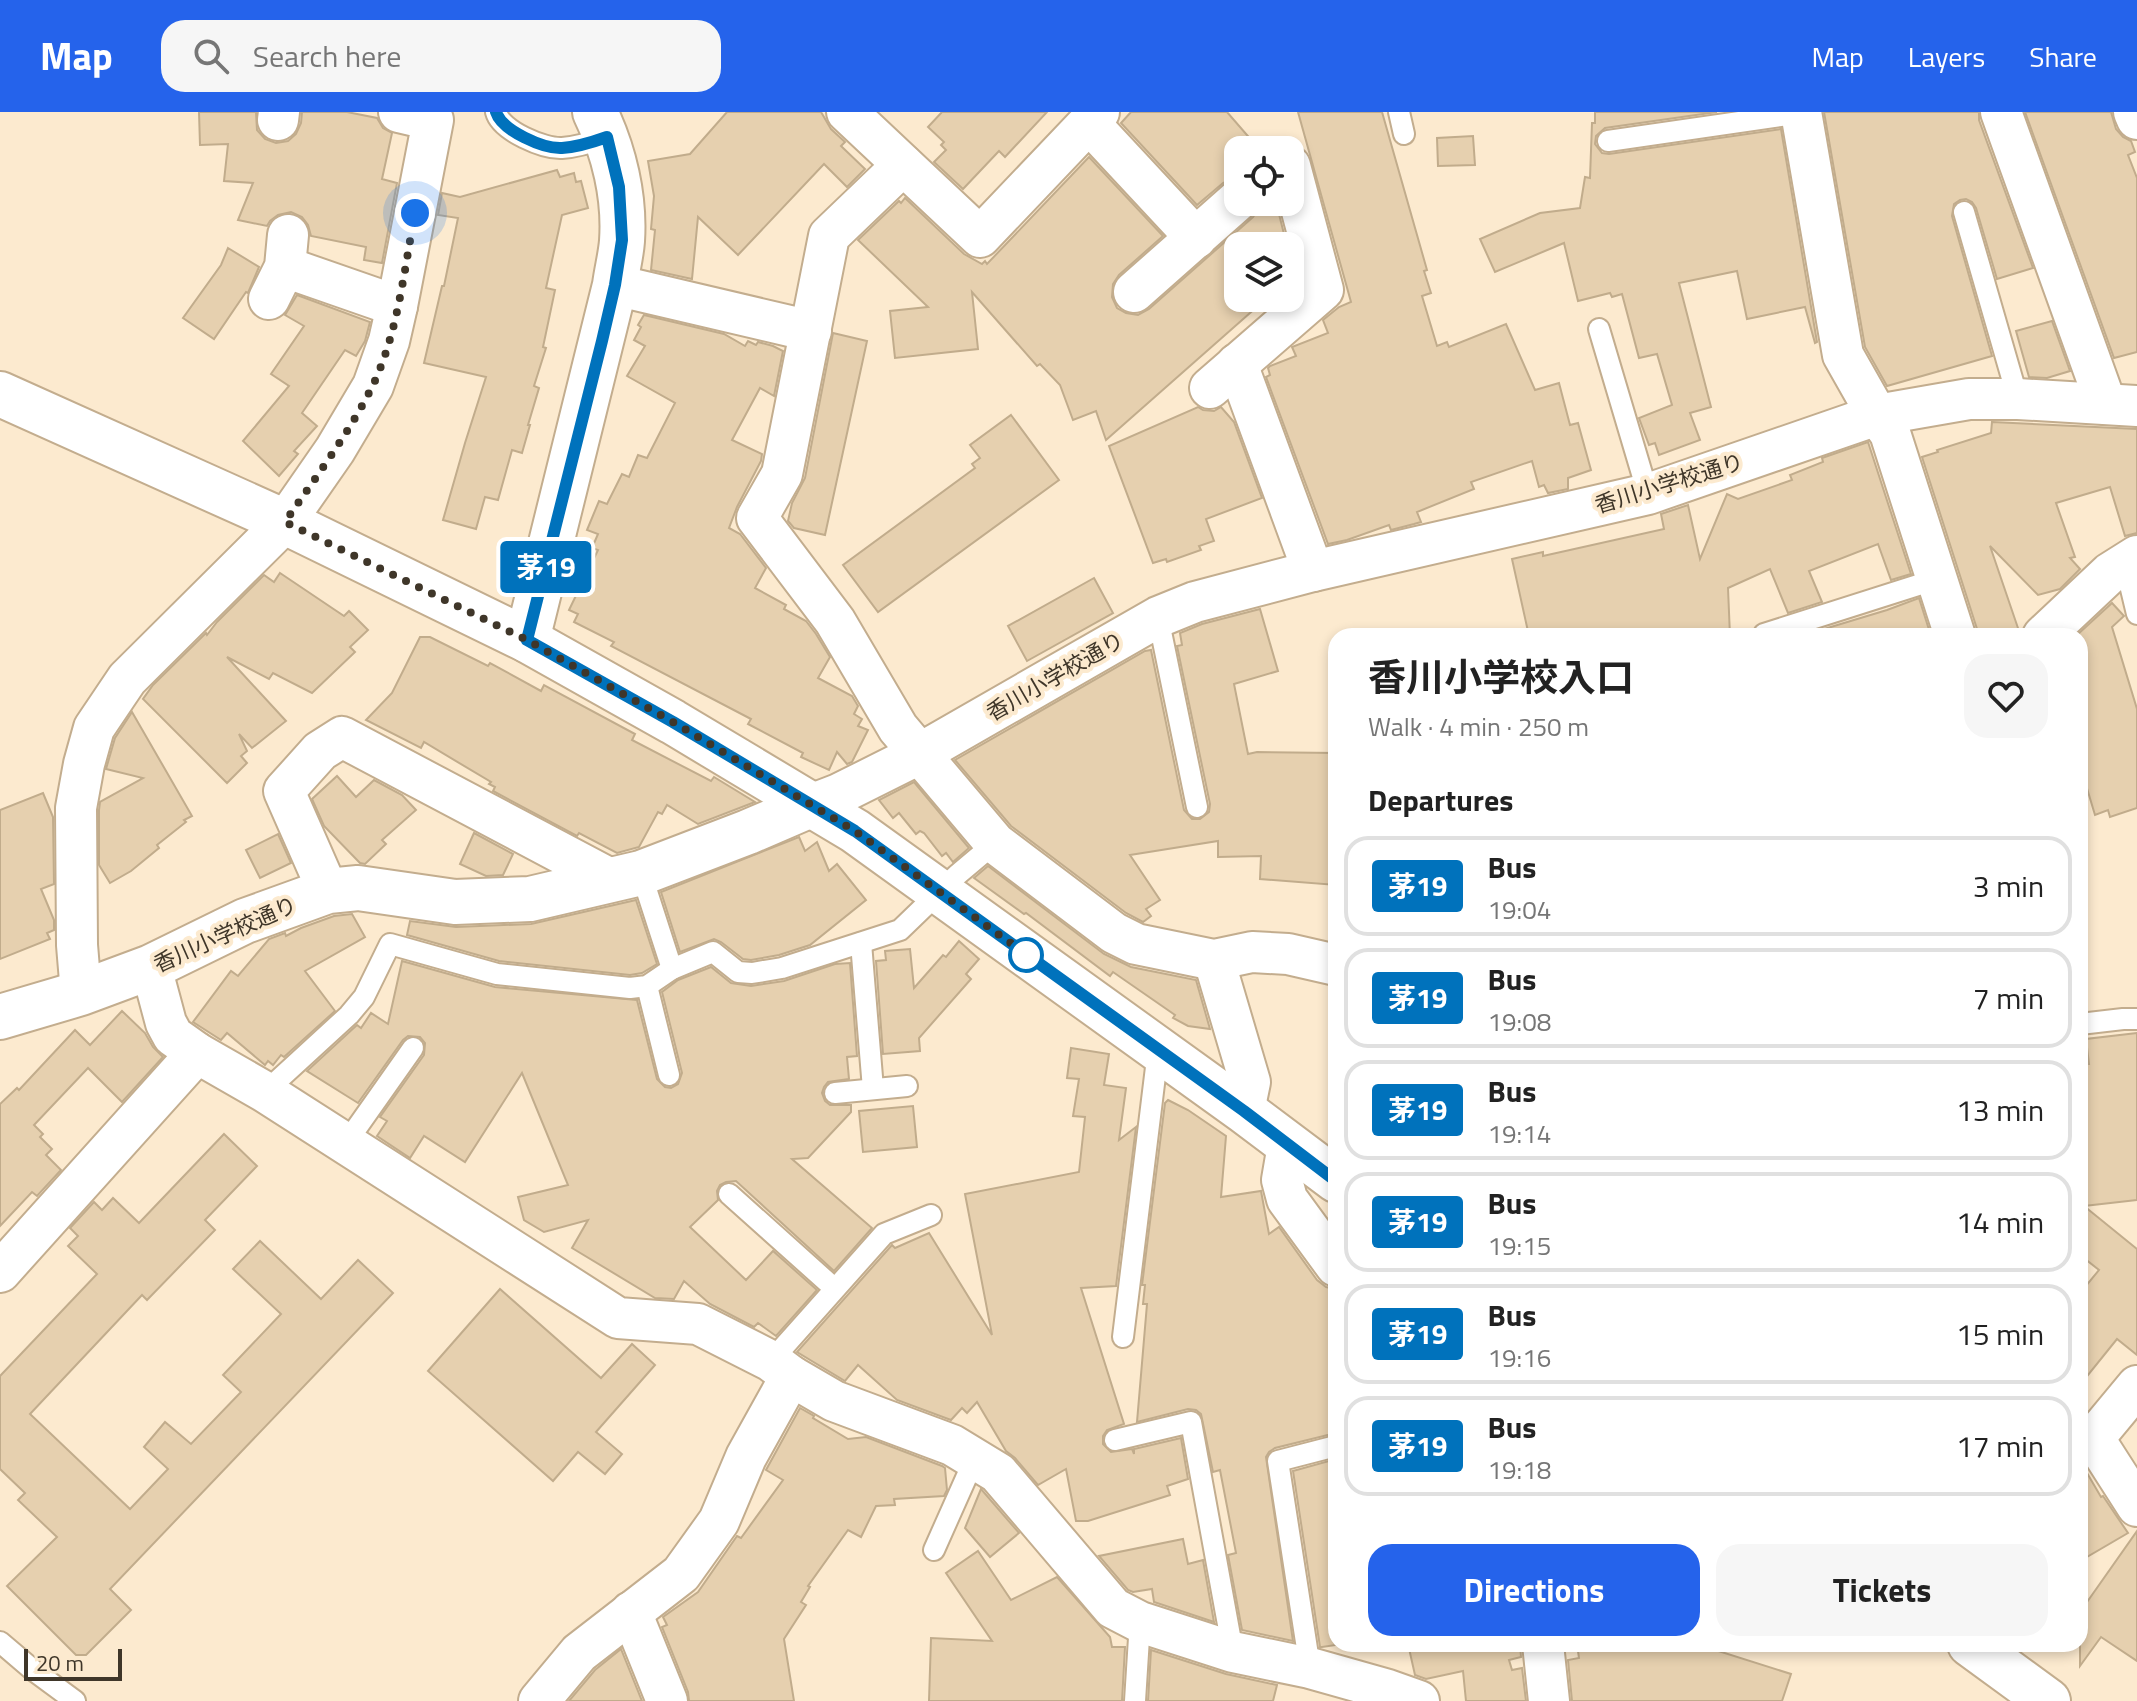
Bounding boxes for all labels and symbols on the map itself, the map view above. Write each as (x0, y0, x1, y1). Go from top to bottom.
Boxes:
your location (395, 193, 435, 233)
street label: 香川小学校通り (1590, 444, 1748, 522)
line badge: 茅19 (500, 541, 592, 593)
street label: 香川小学校通り (980, 623, 1130, 729)
street label: 香川小学校通り (148, 887, 302, 981)
unlabelled marker (1009, 938, 1043, 972)
scale bar (24, 1645, 122, 1681)

